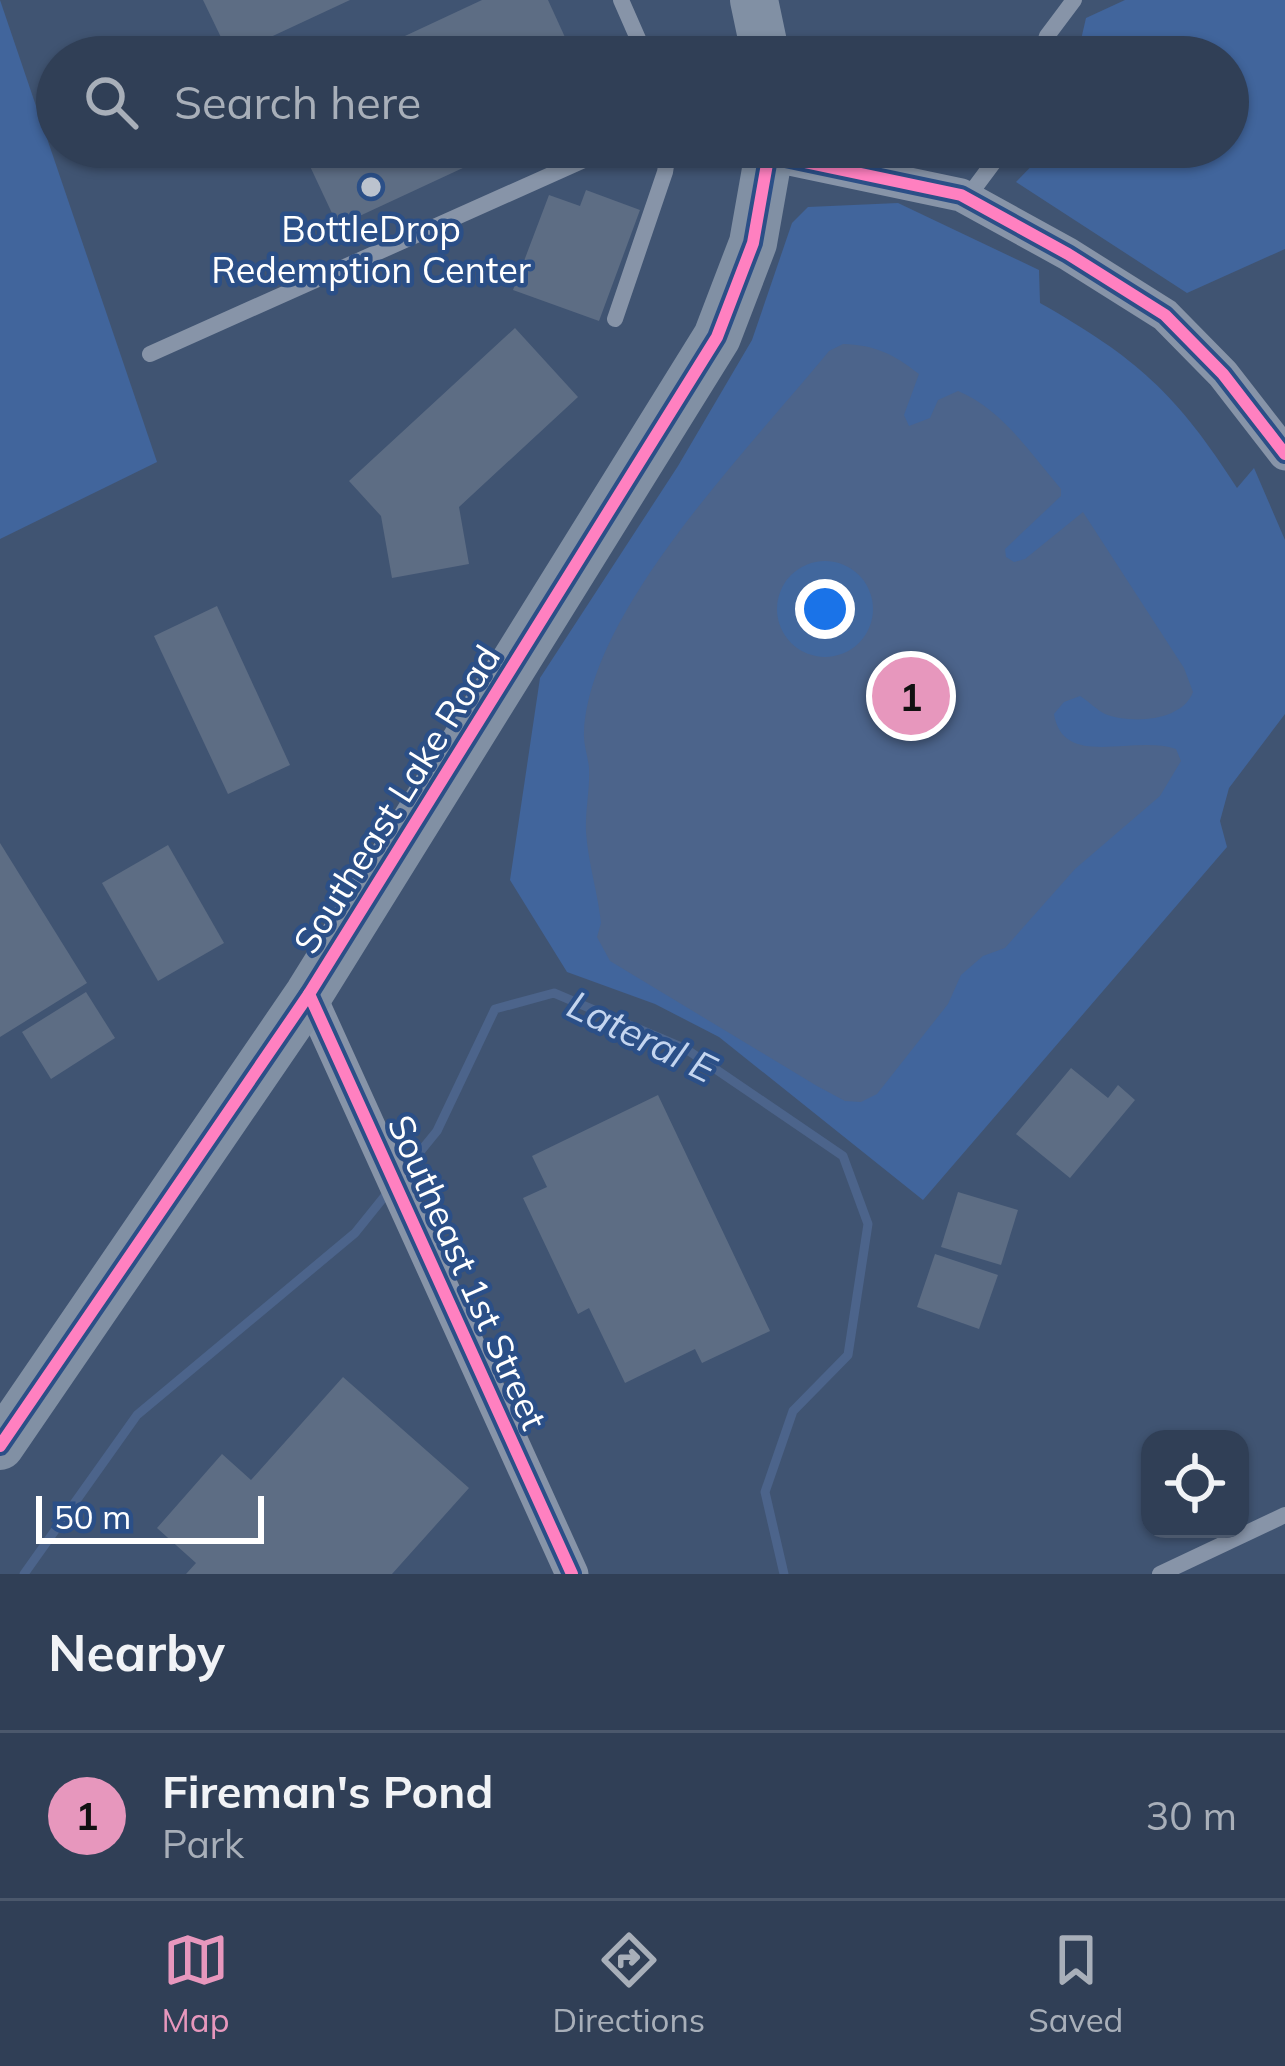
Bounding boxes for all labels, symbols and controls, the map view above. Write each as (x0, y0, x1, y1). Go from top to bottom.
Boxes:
search box (36, 36, 1249, 168)
icon: search (78, 69, 144, 135)
text: Search here (174, 74, 421, 130)
marker: BottleDrop Redemption Center (358, 174, 384, 200)
place label: BottleDrop Redemption Center (211, 206, 531, 292)
your location (795, 579, 855, 639)
street label: Southeast Lake Road (283, 637, 509, 961)
pin: 1 (872, 651, 950, 741)
water label: Lateral E (560, 979, 725, 1093)
street label: Southeast 1st Street (378, 1108, 558, 1436)
map controls (1141, 1430, 1249, 1538)
button: locate (1141, 1430, 1249, 1538)
scale bar (36, 1490, 264, 1543)
text: 50 m (54, 1496, 131, 1537)
text: Nearby (48, 1620, 225, 1684)
text: Fireman's Pond (162, 1763, 493, 1819)
text: 1 (75, 1791, 99, 1840)
text: 30 m (1146, 1791, 1237, 1840)
text: Park (162, 1819, 244, 1868)
tab: Map (162, 1927, 229, 2040)
tab: Directions (553, 1927, 705, 2040)
tab: Saved (1028, 1927, 1123, 2040)

